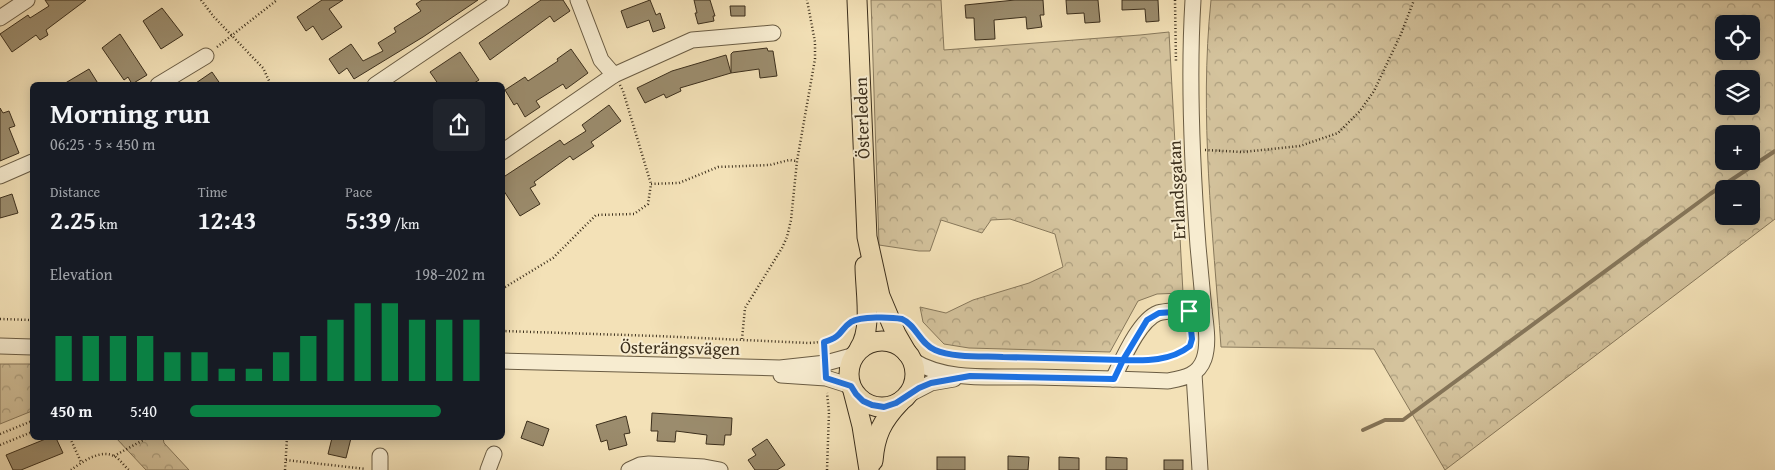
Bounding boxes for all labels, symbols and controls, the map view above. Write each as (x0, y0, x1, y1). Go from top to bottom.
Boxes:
map controls (1715, 15, 1760, 225)
button: locate (1715, 15, 1760, 60)
button: layers (1715, 70, 1760, 115)
street label: Österleden (847, 77, 876, 159)
text: Morning run (50, 92, 210, 133)
button: share (433, 99, 485, 151)
button: + (1715, 125, 1760, 170)
text: 06:25 · 5 × 450 m (50, 132, 155, 156)
street label: Erlandsgatan (1160, 140, 1193, 240)
button: − (1715, 180, 1760, 225)
text: Distance (50, 182, 100, 202)
text: Time (198, 182, 227, 202)
text: Pace (345, 182, 372, 202)
text: 2.25 (50, 202, 96, 238)
text: 12:43 (198, 202, 257, 238)
text: 5:39 (345, 202, 391, 238)
text: km (96, 214, 118, 234)
text: /km (391, 214, 420, 234)
text: Elevation (50, 262, 113, 286)
text: 198–202 m (415, 262, 485, 286)
pin (1168, 290, 1210, 332)
icon: arrive (1175, 297, 1203, 325)
street label: Österängsvägen (620, 333, 740, 362)
text: 450 m (50, 399, 92, 423)
text: 5:40 (130, 399, 157, 423)

